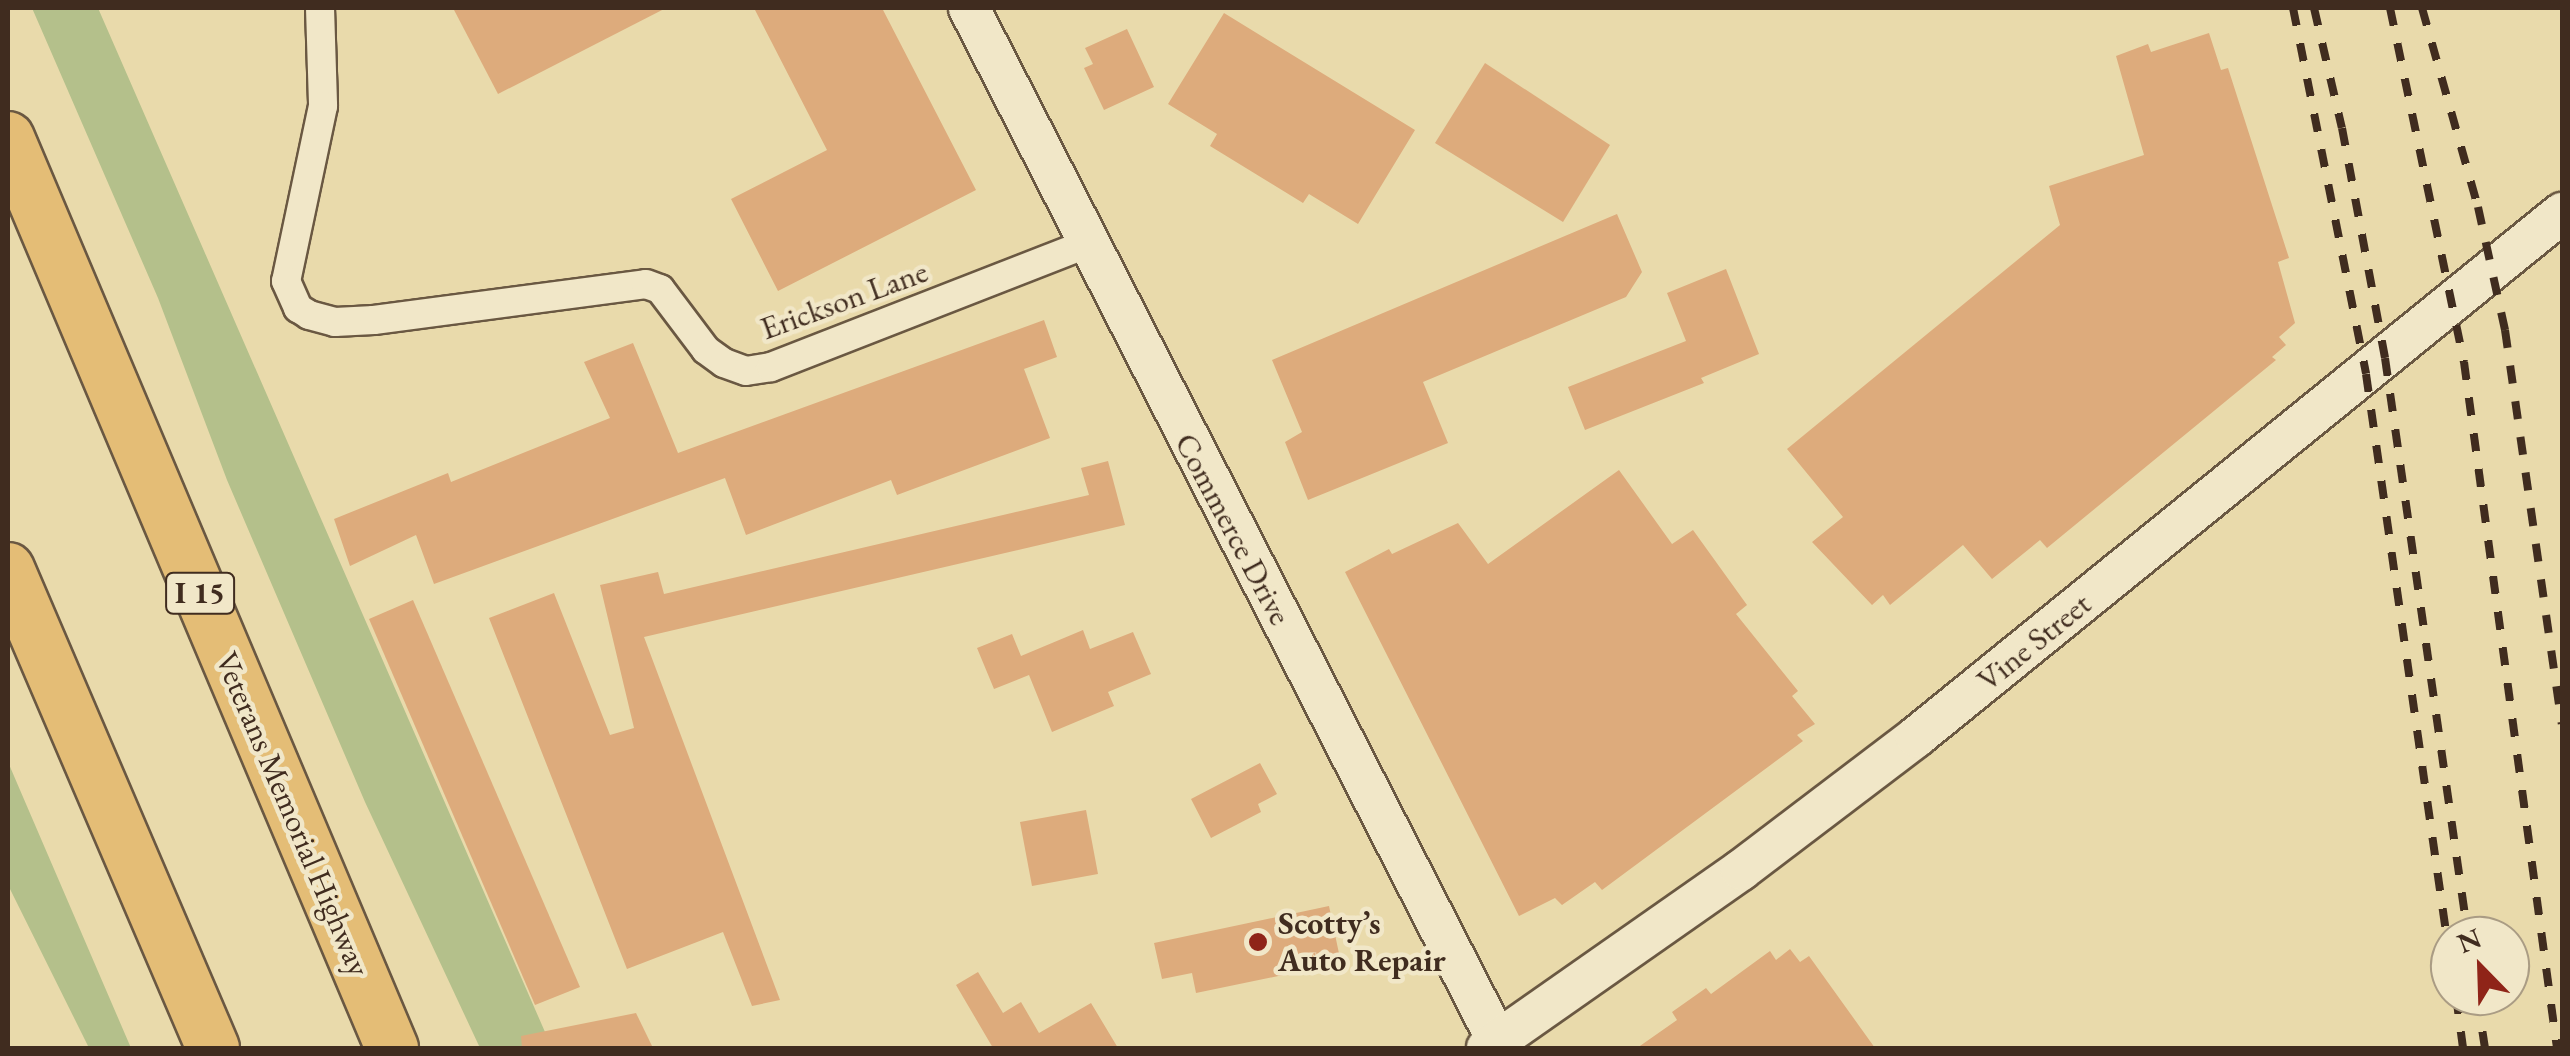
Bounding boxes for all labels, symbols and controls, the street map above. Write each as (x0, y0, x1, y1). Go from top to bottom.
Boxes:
street label: Erickson Lane (755, 252, 933, 348)
street label: Commerce Drive (1166, 427, 1300, 631)
road number: I 15 (165, 568, 235, 618)
street label: Vine Street (1970, 585, 2098, 699)
street label: Veterans Memorial Highway (207, 646, 379, 982)
place label: Scotty’s Auto Repair (1278, 905, 1446, 980)
north arrow (2430, 916, 2530, 1016)
text: N (2452, 919, 2487, 961)
marker: Scotty’s Auto Repair (1247, 931, 1269, 953)

